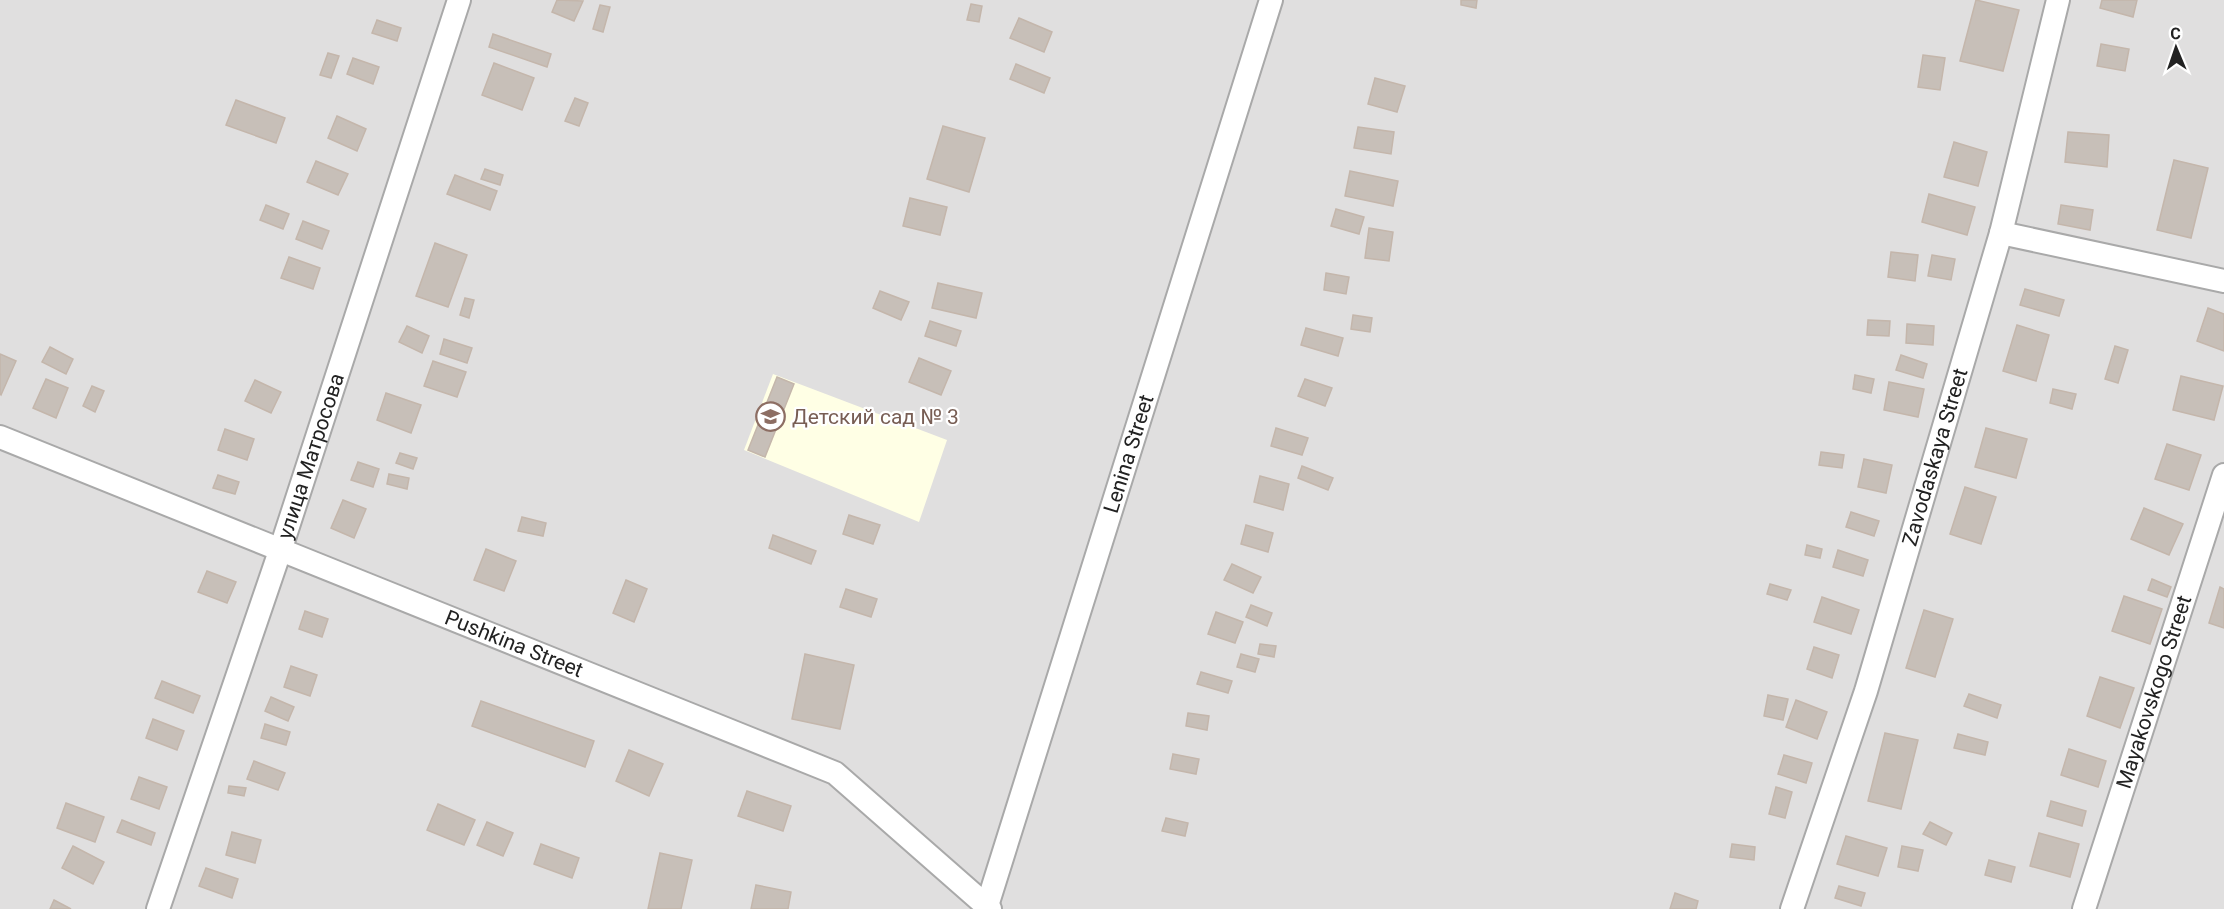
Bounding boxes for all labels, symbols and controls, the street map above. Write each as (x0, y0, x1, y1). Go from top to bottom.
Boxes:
north arrow (2146, 18, 2206, 78)
text: С (2170, 24, 2181, 43)
street label: Zavodaskaya Street (1897, 365, 1972, 549)
street label: улица Матросова (273, 370, 349, 542)
street label: Lenina Street (1099, 392, 1159, 516)
school or university icon: Детский сад № 3 (755, 401, 787, 433)
place label: Детский сад № 3 (792, 405, 959, 429)
street label: Mayakovskogo Street (2112, 592, 2196, 792)
street label: Pushkina Street (441, 605, 587, 682)

